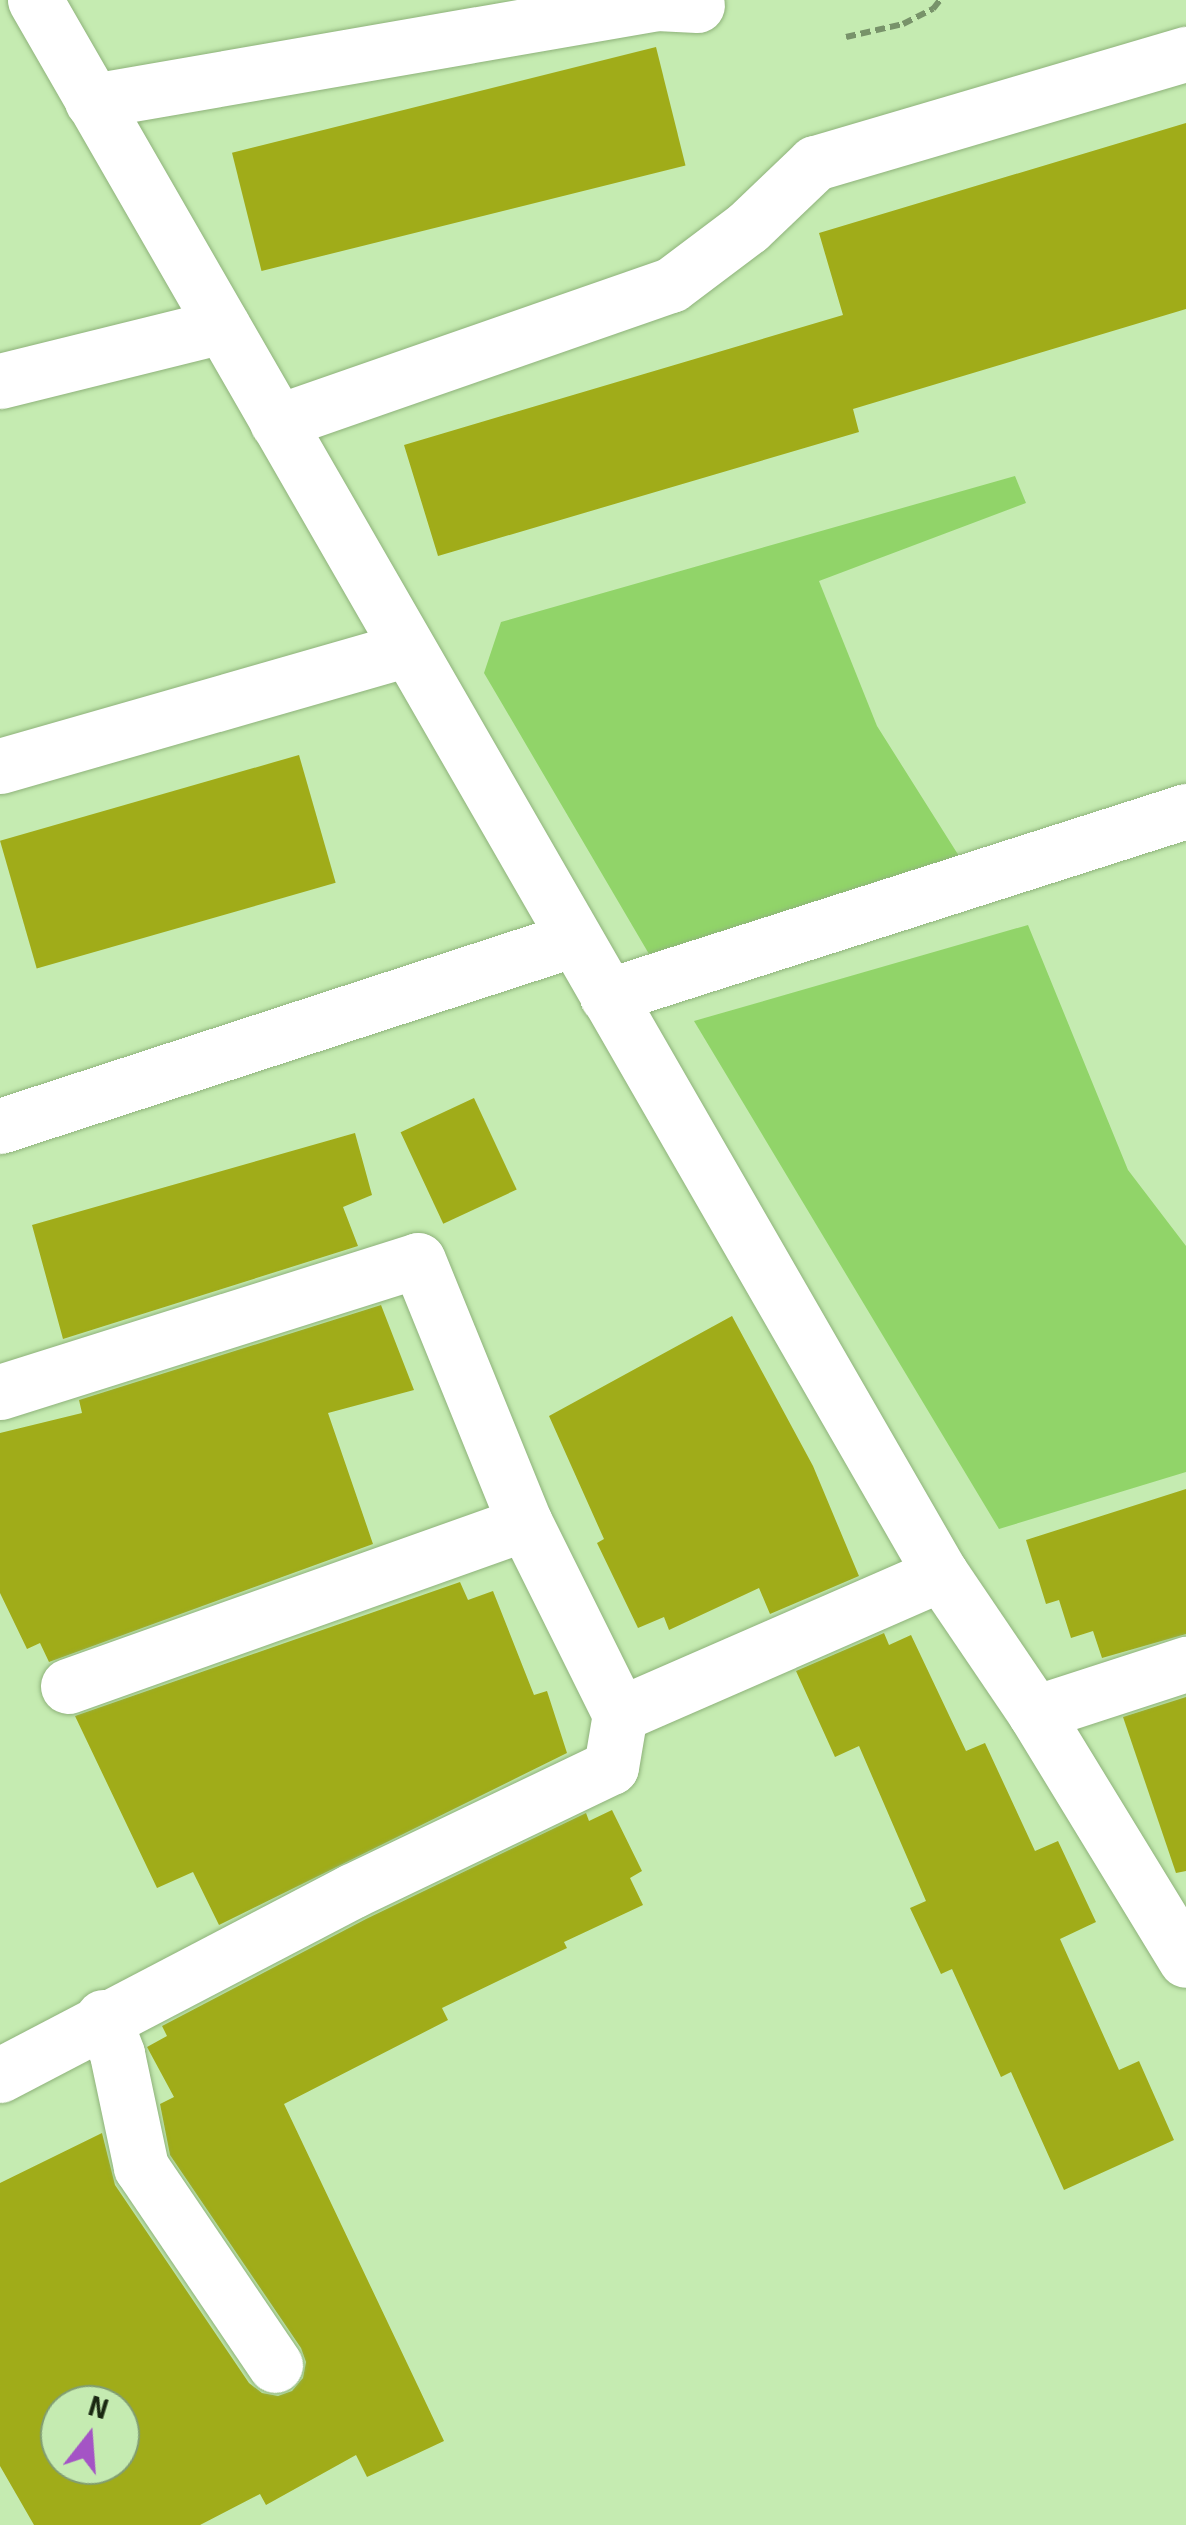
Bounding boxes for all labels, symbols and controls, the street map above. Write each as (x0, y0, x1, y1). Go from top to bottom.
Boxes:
north arrow (40, 2385, 140, 2485)
text: N (84, 2389, 112, 2427)

